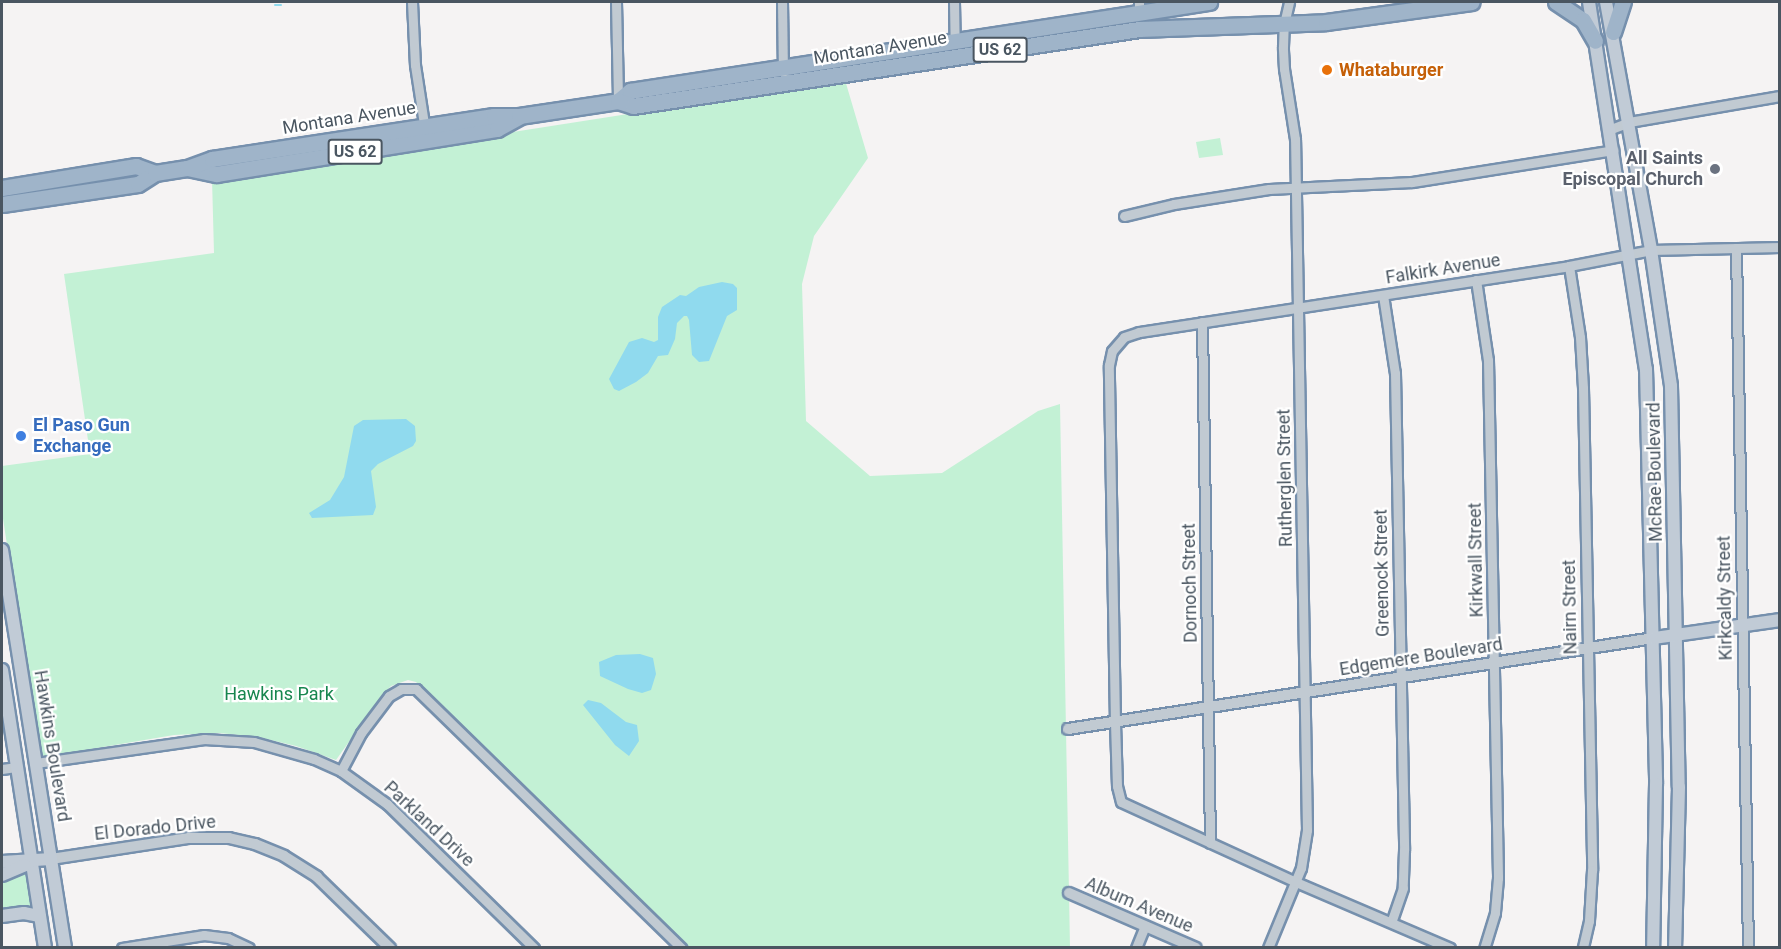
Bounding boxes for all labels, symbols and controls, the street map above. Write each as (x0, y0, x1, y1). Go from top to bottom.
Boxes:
street label: Montana Avenue (812, 27, 948, 69)
road number: US 62 (972, 37, 1028, 63)
place label: Whataburger (1339, 59, 1443, 81)
marker: Whataburger (1320, 63, 1334, 77)
street label: Montana Avenue (281, 97, 417, 139)
road number: US 62 (326, 139, 384, 165)
place label: All Saints Episcopal Church (1562, 148, 1703, 190)
marker: All Saints Episcopal Church (1708, 162, 1722, 176)
street label: Falkirk Avenue (1384, 249, 1502, 289)
street label: McRae Boulevard (1643, 402, 1667, 542)
street label: Rutherglen Street (1273, 409, 1297, 547)
place label: El Paso Gun Exchange (33, 415, 130, 458)
marker: El Paso Gun Exchange (14, 429, 28, 443)
street label: Kirkwall Street (1464, 502, 1488, 618)
street label: Greenock Street (1370, 509, 1394, 637)
street label: Dornoch Street (1178, 523, 1202, 643)
street label: Kirkcaldy Street (1713, 535, 1737, 661)
street label: Nairn Street (1558, 559, 1582, 655)
street label: Edgemere Boulevard (1338, 633, 1504, 681)
street label: Hawkins Boulevard (29, 669, 75, 823)
park label: Hawkins Park (224, 683, 334, 705)
street label: Parkland Drive (379, 777, 479, 871)
street label: El Dorado Drive (93, 811, 217, 845)
street label: Album Avenue (1082, 873, 1196, 937)

